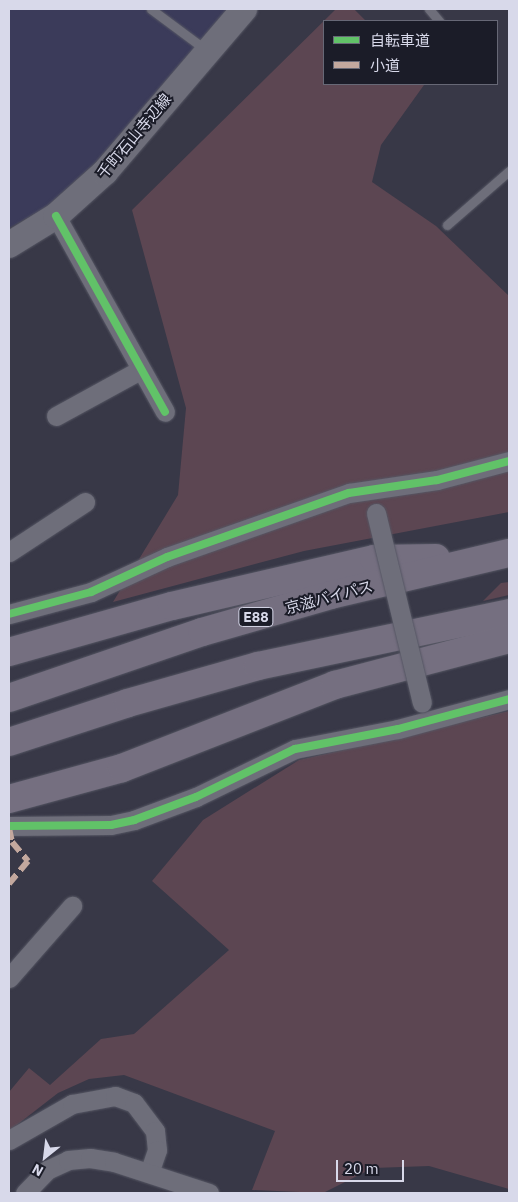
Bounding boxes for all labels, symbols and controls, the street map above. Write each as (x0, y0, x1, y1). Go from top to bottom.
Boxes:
legend (323, 20, 498, 85)
text: 自転車道 (370, 31, 430, 50)
text: 小道 (370, 56, 400, 75)
street label: 千町石山寺辺線 (93, 90, 175, 182)
street label: 京滋バイパス (283, 577, 375, 617)
road number: E88 (237, 606, 275, 628)
north arrow (20, 1132, 70, 1182)
scale bar (338, 1150, 406, 1182)
text: 20 m (344, 1159, 379, 1178)
text: N (29, 1160, 47, 1180)

